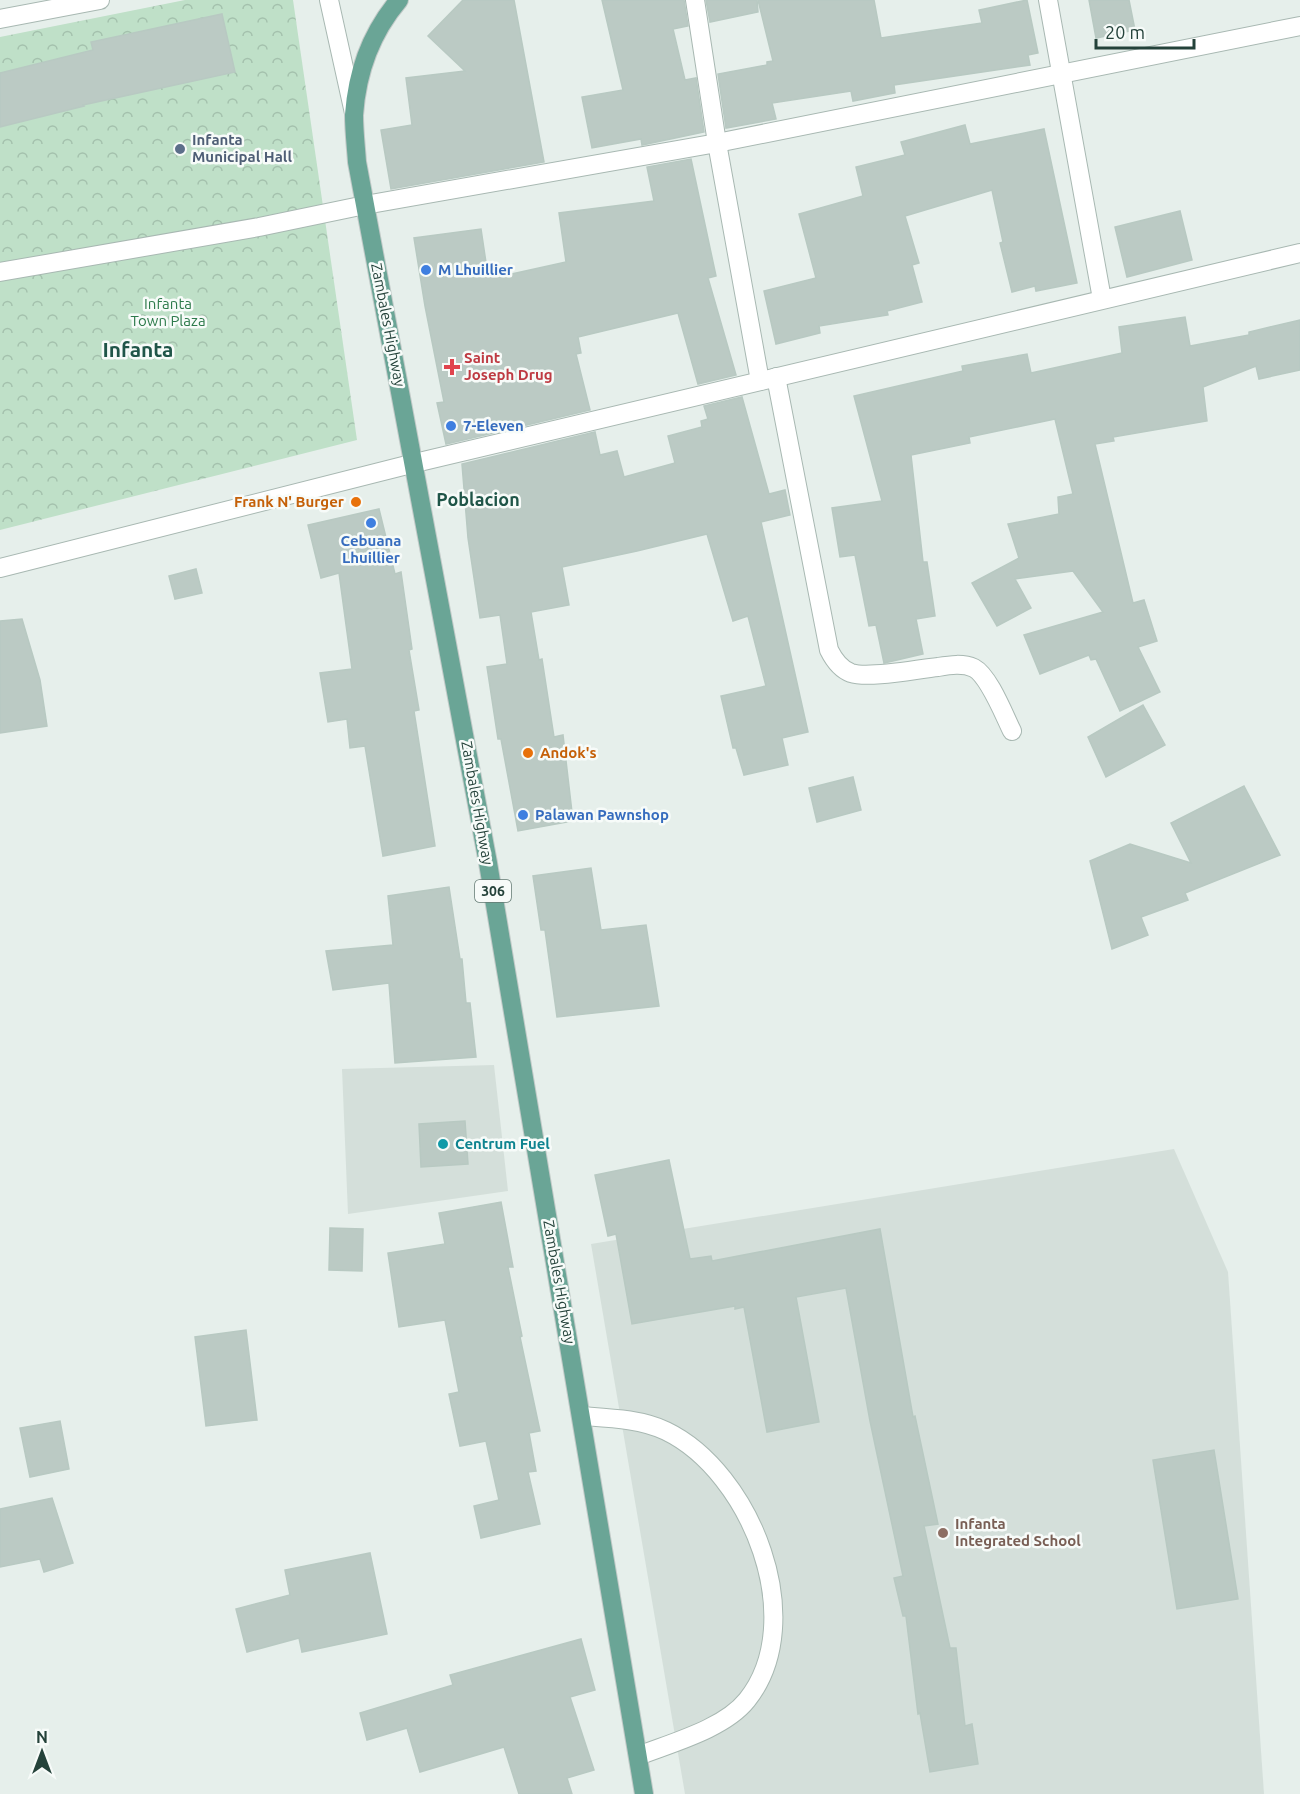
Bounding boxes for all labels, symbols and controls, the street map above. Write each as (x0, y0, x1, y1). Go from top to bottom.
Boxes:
scale bar (1096, 12, 1194, 50)
text: 20 m (1105, 22, 1145, 42)
place label: Infanta Municipal Hall (192, 131, 292, 165)
marker: Infanta Municipal Hall (173, 142, 187, 156)
place label: M Lhuillier (438, 261, 514, 278)
street label: Zambales Highway (368, 262, 409, 388)
marker: M Lhuillier (419, 263, 433, 277)
park label: Infanta Town Plaza (130, 295, 206, 329)
district label: Infanta (103, 337, 173, 361)
place label: Saint Joseph Drug (464, 349, 553, 383)
marker: Saint Joseph Drug (445, 360, 459, 374)
place label: 7-Eleven (463, 417, 524, 434)
marker: 7-Eleven (444, 419, 458, 433)
district label: Poblacion (436, 489, 520, 509)
place label: Frank N' Burger (234, 493, 345, 510)
marker: Frank N' Burger (349, 495, 363, 509)
marker: Cebuana Lhuillier (364, 516, 378, 530)
place label: Cebuana Lhuillier (341, 532, 401, 566)
street label: Zambales Highway (458, 740, 497, 866)
place label: Andok's (540, 744, 597, 761)
marker: Andok's (521, 746, 535, 760)
place label: Palawan Pawnshop (535, 806, 669, 823)
marker: Palawan Pawnshop (516, 808, 530, 822)
road number: 306 (475, 880, 511, 902)
place label: Centrum Fuel (455, 1135, 550, 1152)
marker: Centrum Fuel (436, 1137, 450, 1151)
street label: Zambales Highway (540, 1219, 579, 1345)
place label: Infanta Integrated School (955, 1515, 1081, 1549)
marker: Infanta Integrated School (936, 1526, 950, 1540)
north arrow (12, 1722, 72, 1782)
text: N (36, 1728, 48, 1746)

